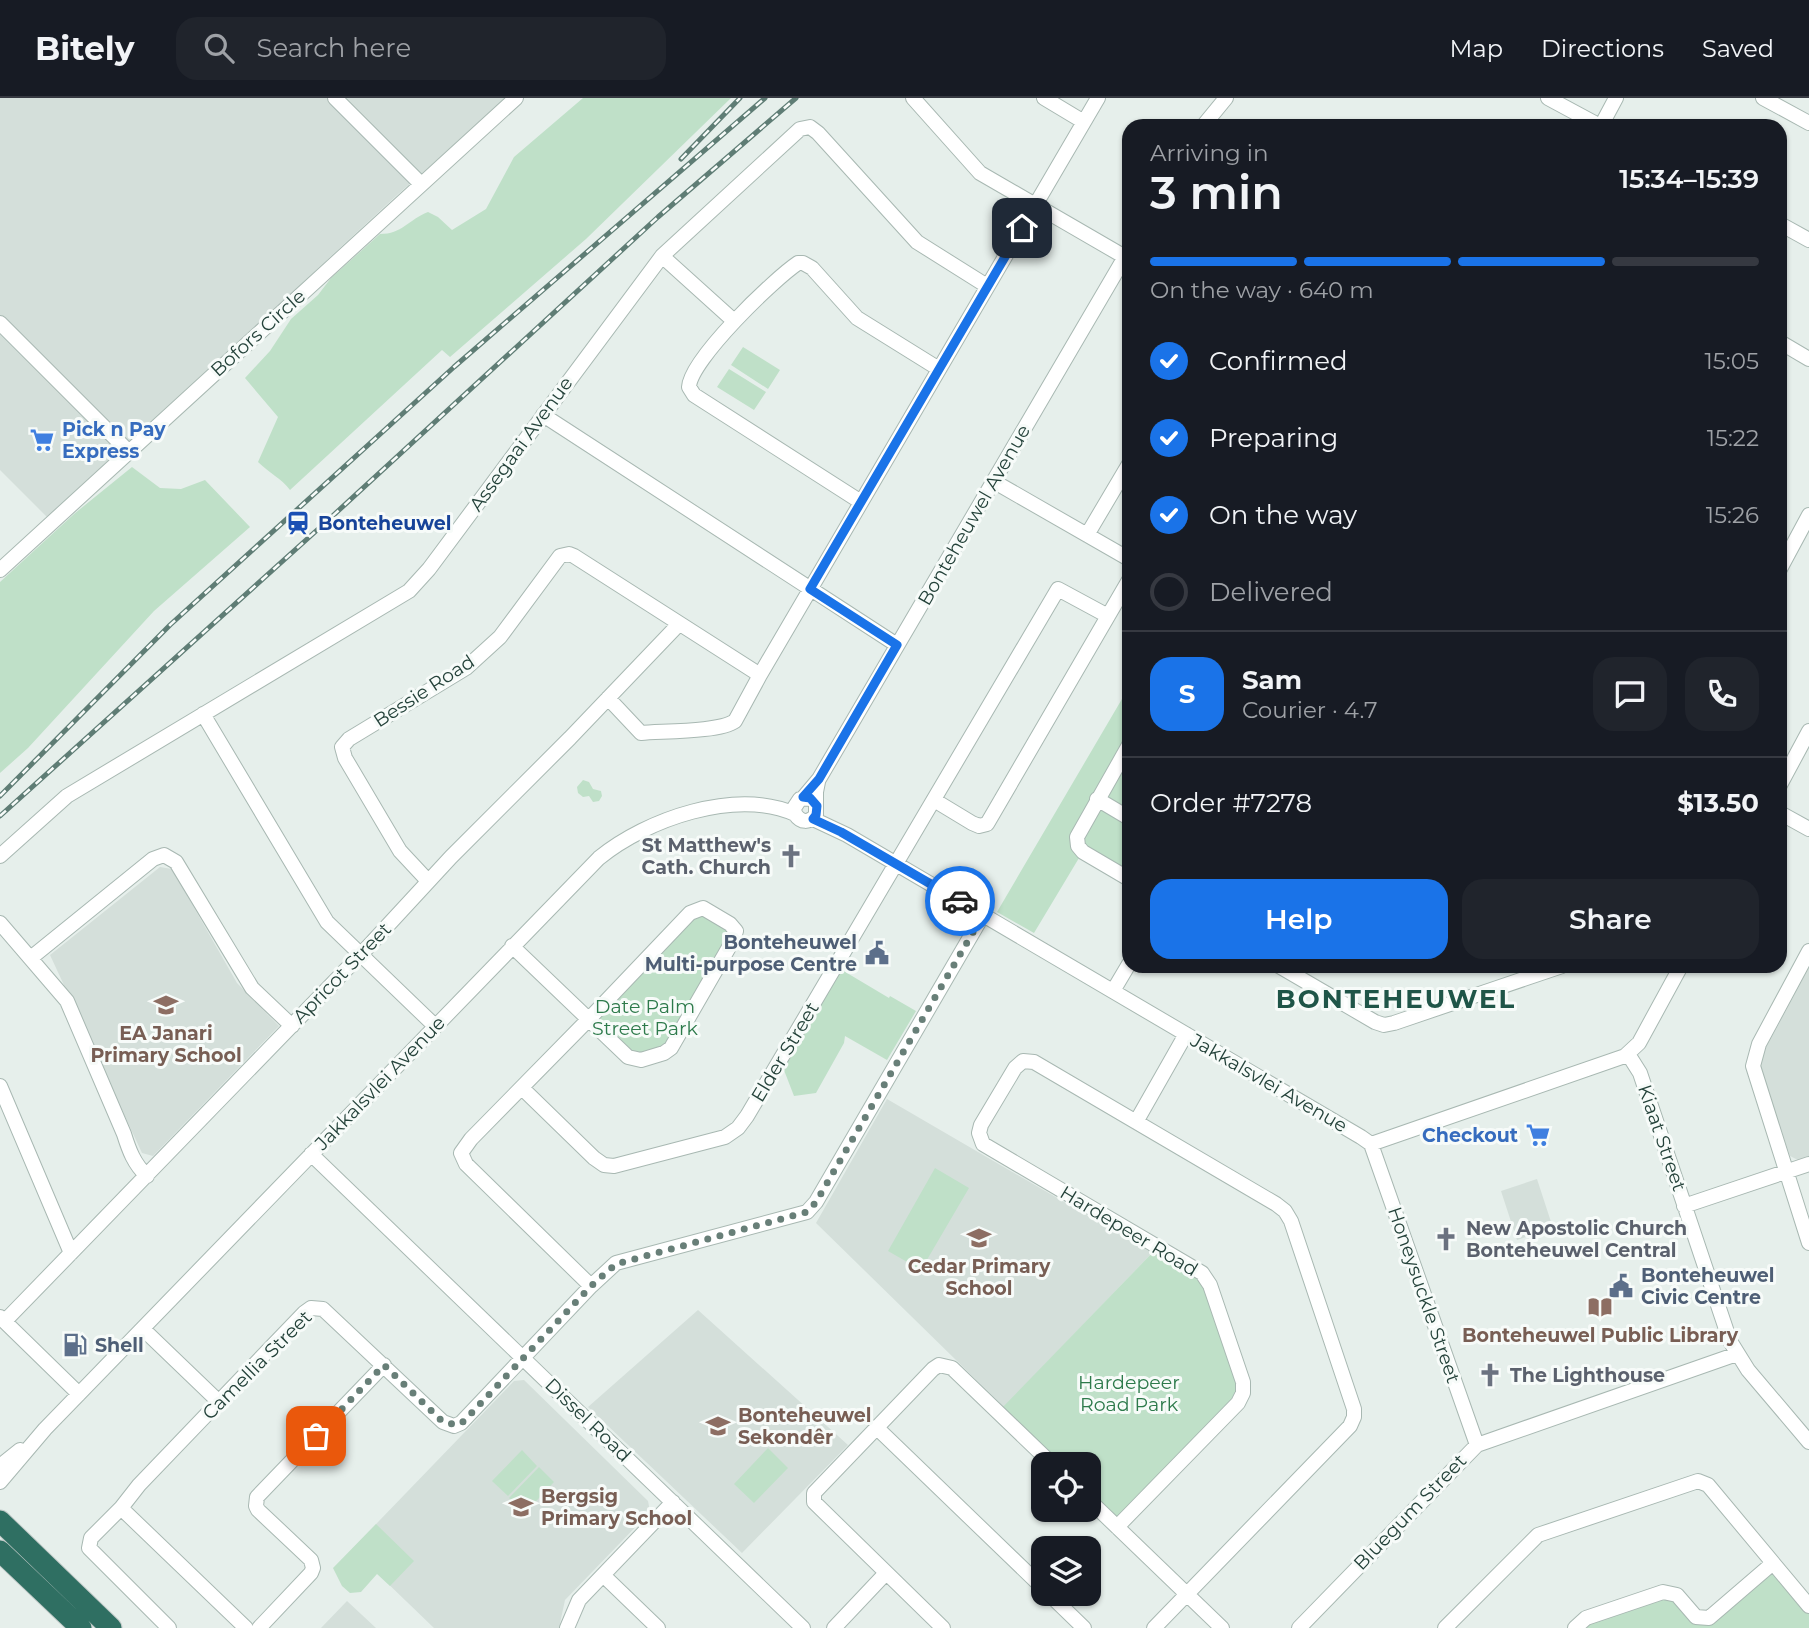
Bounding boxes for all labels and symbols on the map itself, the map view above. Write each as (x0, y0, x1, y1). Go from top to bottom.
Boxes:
pin (992, 198, 1052, 258)
street label: Bofors Circle (206, 285, 310, 381)
street label: Assegaai Avenue (464, 372, 578, 516)
place label: Pick n Pay Express (62, 418, 166, 463)
street label: Bonteheuwel Avenue (913, 421, 1035, 609)
supermarket icon: Pick n Pay Express (28, 426, 56, 454)
station icon: Bonteheuwel (284, 509, 312, 537)
place label: Bonteheuwel (318, 512, 452, 535)
street label: Bessie Road (369, 650, 479, 732)
place label: St Matthew's Cath. Church (642, 834, 771, 879)
church icon: St Matthew's Cath. Church (777, 842, 805, 870)
courier (925, 866, 995, 936)
street label: Apricot Street (288, 917, 396, 1028)
place label: Bonteheuwel Multi-purpose Centre (645, 931, 857, 976)
public building icon: Bonteheuwel Multi-purpose Centre (863, 939, 891, 967)
district label: BONTEHEUWEL (1276, 983, 1516, 1015)
school or university icon: EA Janari Primary School (152, 991, 180, 1019)
park label: Date Palm Street Park (592, 995, 699, 1040)
street label: Elder Street (746, 998, 824, 1106)
street label: Jakkalsvlei Avenue (309, 1011, 450, 1155)
place label: EA Janari Primary School (90, 1022, 242, 1067)
street label: Jakkalsvlei Avenue (1186, 1028, 1352, 1137)
street label: Kiaat Street (1633, 1082, 1691, 1195)
supermarket icon: Checkout (1524, 1121, 1552, 1149)
place label: Checkout (1422, 1124, 1518, 1147)
street label: Hardepeer Road (1056, 1181, 1202, 1281)
street label: Honeysuckle Street (1383, 1204, 1465, 1386)
place label: New Apostolic Church Bonteheuwel Central (1466, 1217, 1687, 1262)
school or university icon: Cedar Primary School (965, 1224, 993, 1252)
church icon: New Apostolic Church Bonteheuwel Central (1432, 1225, 1460, 1253)
place label: Cedar Primary School (908, 1255, 1051, 1300)
place label: Bonteheuwel Civic Centre (1641, 1264, 1775, 1309)
public building icon: Bonteheuwel Civic Centre (1607, 1272, 1635, 1300)
library icon: Bonteheuwel Public Library (1586, 1293, 1614, 1321)
street label: Camellia Street (198, 1305, 317, 1424)
place label: Bonteheuwel Public Library (1462, 1324, 1739, 1347)
fuel station icon: Shell (61, 1331, 89, 1359)
place label: Shell (95, 1334, 144, 1357)
church icon: The Lighthouse (1476, 1361, 1504, 1389)
place label: The Lighthouse (1510, 1364, 1665, 1387)
park label: Hardepeer Road Park (1078, 1371, 1180, 1416)
street label: Dissel Road (540, 1373, 636, 1467)
place label: Bonteheuwel Sekondêr (738, 1404, 872, 1449)
pin (286, 1406, 346, 1466)
school or university icon: Bonteheuwel Sekondêr (704, 1412, 732, 1440)
street label: Bluegum Street (1349, 1449, 1471, 1575)
place label: Bergsig Primary School (541, 1485, 692, 1530)
school or university icon: Bergsig Primary School (507, 1493, 535, 1521)

